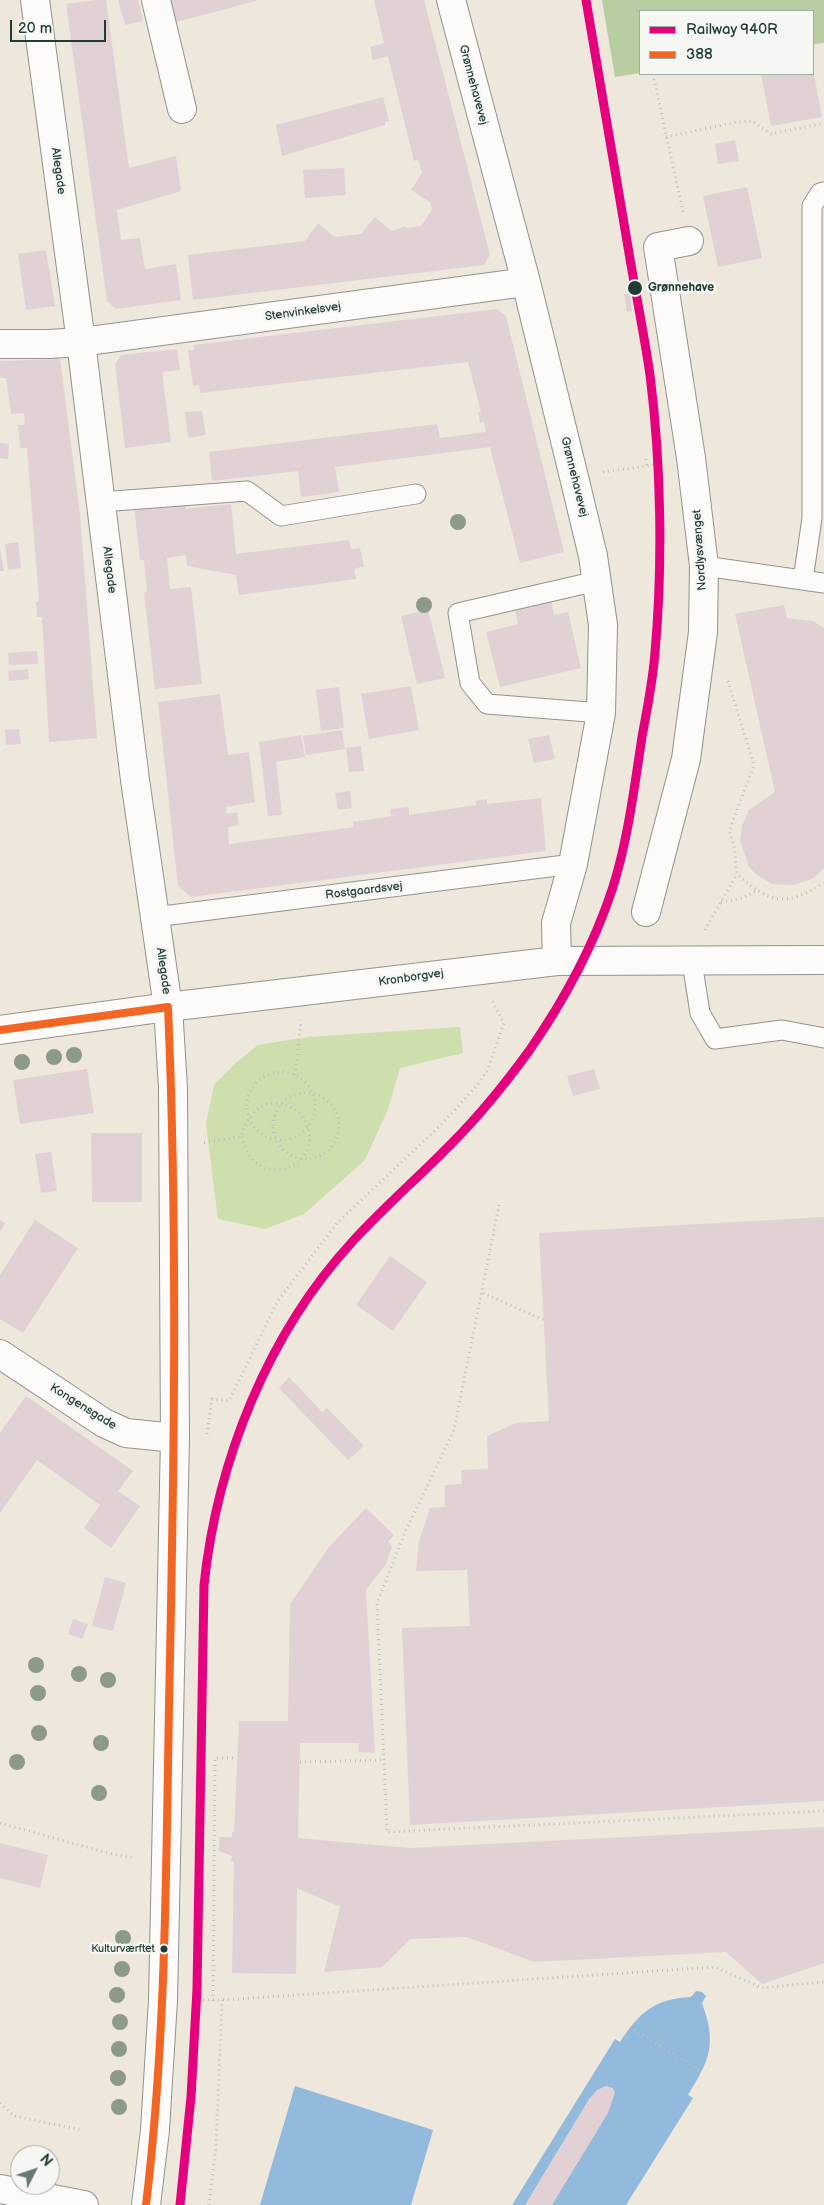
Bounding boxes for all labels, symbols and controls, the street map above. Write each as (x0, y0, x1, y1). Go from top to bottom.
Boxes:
scale bar (12, 10, 109, 42)
legend (639, 10, 814, 75)
text: 20 m (18, 19, 52, 38)
text: Railway 940R (686, 20, 778, 39)
street label: Grønnehavevej (455, 43, 491, 127)
text: 388 (686, 45, 713, 64)
street label: Allegade (48, 147, 68, 195)
marker: Grønnehave (626, 279, 644, 297)
place label: Grønnehave (648, 281, 714, 295)
street label: Stenvinkelsvej (264, 300, 342, 324)
street label: Grønnehavevej (557, 435, 591, 519)
street label: Nordlysvænget (690, 509, 710, 591)
street label: Allegade (99, 546, 119, 594)
street label: Rostgaardsvej (325, 879, 403, 903)
street label: Allegade (153, 947, 173, 995)
street label: Kronborgvej (377, 966, 445, 990)
street label: Kongensgade (47, 1381, 119, 1433)
place label: Kulturværftet (91, 1942, 155, 1956)
marker: Kulturværftet (159, 1944, 169, 1954)
north arrow (10, 2145, 60, 2195)
text: N (36, 2151, 56, 2170)

